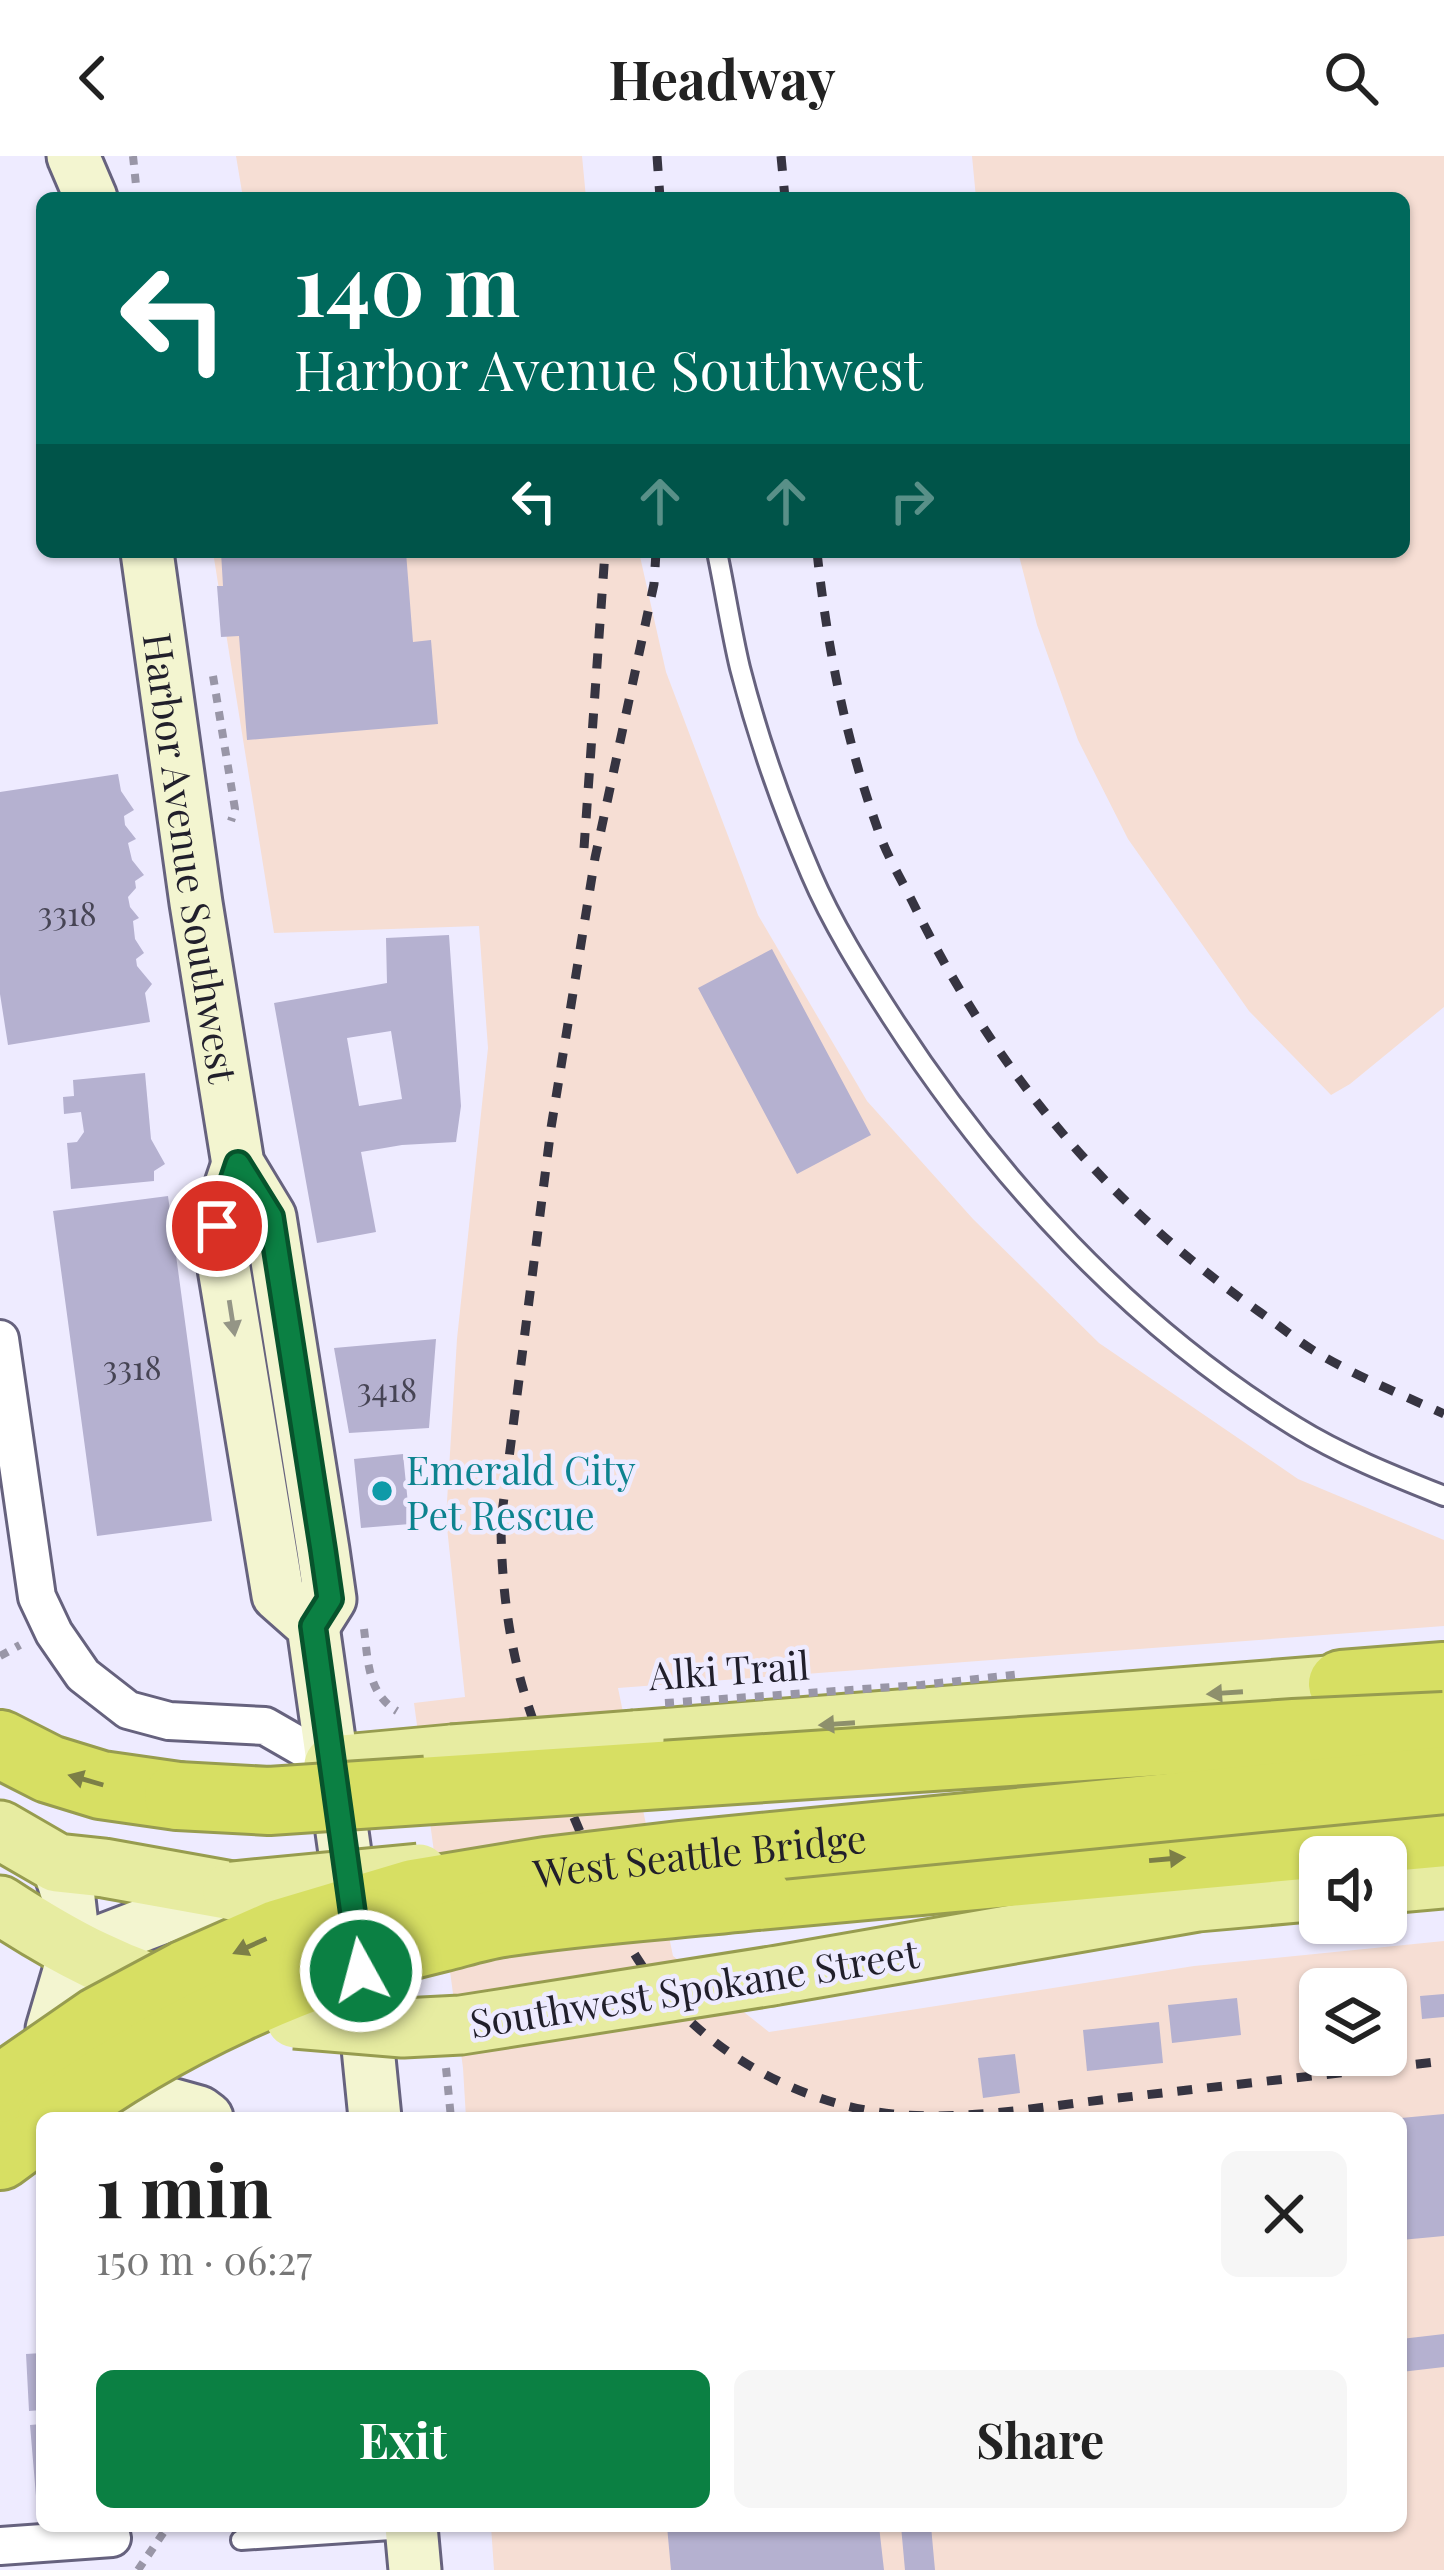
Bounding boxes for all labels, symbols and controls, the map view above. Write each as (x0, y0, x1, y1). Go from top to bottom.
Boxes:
text: Headway (608, 42, 836, 114)
icon: back (60, 45, 126, 111)
icon: search (1318, 45, 1384, 111)
text: 140 m (294, 226, 520, 338)
icon: left (96, 240, 252, 396)
text: Harbor Avenue Southwest (294, 333, 923, 405)
icon: left (501, 468, 567, 534)
icon: ahead (627, 468, 693, 534)
icon: ahead (753, 468, 819, 534)
icon: right (879, 468, 945, 534)
street label: Harbor Avenue Southwest (133, 629, 251, 1088)
house number: 3318 (37, 890, 97, 934)
pin (166, 1175, 268, 1277)
icon: arrive (184, 1193, 250, 1259)
one-way arrow (223, 1300, 242, 1337)
house number: 3318 (102, 1344, 162, 1388)
house number: 3418 (357, 1366, 417, 1410)
place label: Emerald City Pet Rescue (406, 1443, 636, 1540)
marker: Emerald City Pet Rescue (369, 1478, 395, 1504)
street label: Alki Trail (646, 1637, 811, 1701)
one-way arrow (1206, 1684, 1243, 1703)
one-way arrow (817, 1715, 855, 1734)
one-way arrow (68, 1770, 104, 1788)
street label: West Seattle Bridge (529, 1811, 869, 1898)
map controls (1299, 1836, 1407, 2076)
button: sound (1299, 1836, 1407, 1944)
one-way arrow (1149, 1849, 1186, 1868)
position arrow (298, 1908, 424, 2034)
street label: Southwest Spokane Street (466, 1926, 923, 2048)
one-way arrow (232, 1936, 267, 1956)
button: layers (1299, 1968, 1407, 2076)
text: 1 min (96, 2140, 272, 2236)
button: close (1221, 2151, 1347, 2277)
text: 150 m · 06:27 (96, 2233, 312, 2285)
button: Exit (96, 2370, 710, 2508)
button: Share (734, 2370, 1347, 2508)

